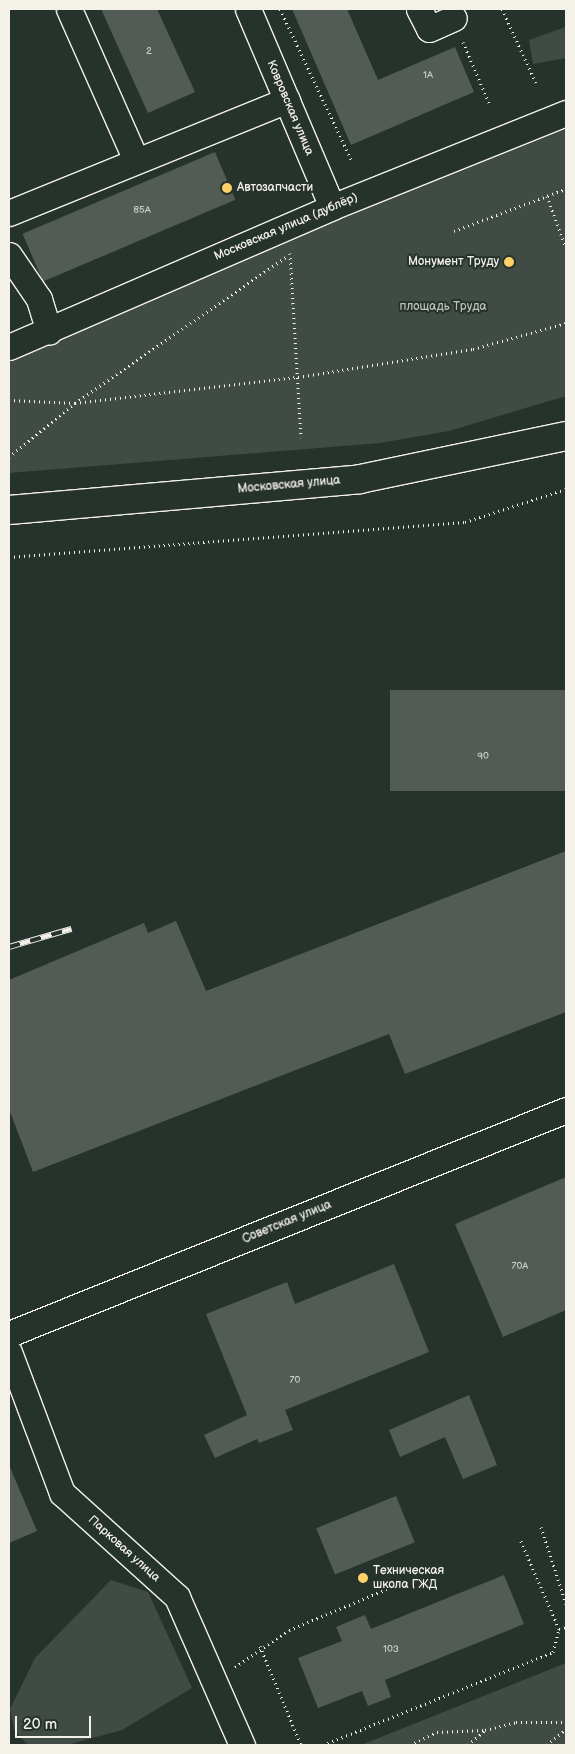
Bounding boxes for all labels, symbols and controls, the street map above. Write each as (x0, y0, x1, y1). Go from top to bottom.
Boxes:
house number: 2 (146, 46, 152, 58)
street label: Ковровская улица (263, 58, 317, 158)
house number: 1А (423, 70, 433, 82)
place label: Автозапчасти (237, 181, 313, 195)
marker: Автозапчасти (221, 182, 233, 194)
street label: Московская улица (дублёр) (212, 190, 360, 264)
house number: 85А (133, 205, 151, 217)
place label: Монумент Труду (408, 255, 499, 269)
marker: Монумент Труду (503, 256, 515, 268)
park label: площадь Труда (399, 300, 487, 314)
street label: Московская улица (237, 473, 341, 497)
house number: 90 (477, 751, 489, 763)
street label: Советская улица (240, 1198, 334, 1246)
house number: 70А (512, 1261, 528, 1273)
house number: 70 (290, 1375, 300, 1387)
street label: Парковая улица (85, 1513, 163, 1585)
place label: Техническая школа ГЖД (373, 1564, 444, 1592)
marker: Техническая школа ГЖД (357, 1572, 369, 1584)
house number: 103 (383, 1644, 399, 1656)
scale bar (18, 1706, 94, 1738)
text: 20 m (23, 1715, 57, 1734)

